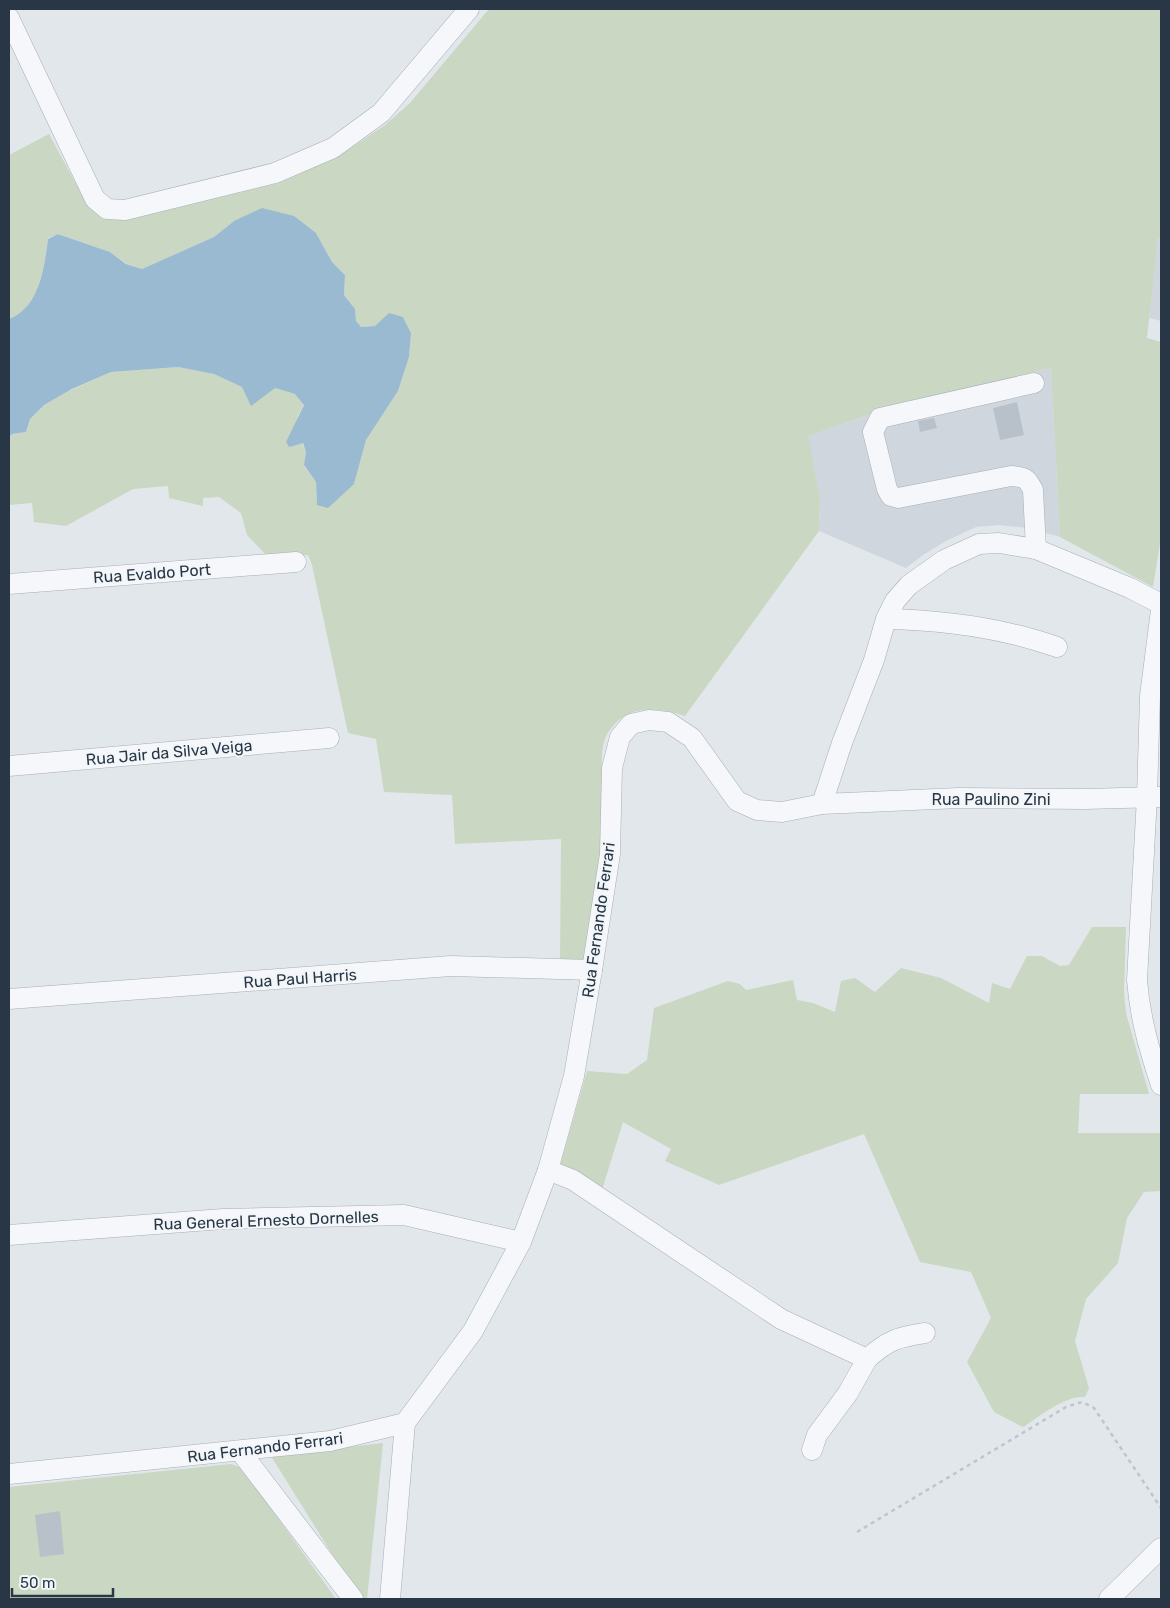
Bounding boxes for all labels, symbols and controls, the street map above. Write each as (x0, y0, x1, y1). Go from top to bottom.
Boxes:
street label: Rua Evaldo Port (93, 560, 212, 587)
street label: Rua Jair da Silva Veiga (85, 736, 253, 769)
street label: Rua Paulino Zini (931, 790, 1051, 809)
street label: Rua Fernando Ferrari (578, 841, 619, 999)
street label: Rua Paul Harris (243, 965, 357, 992)
street label: Rua General Ernesto Dornelles (153, 1207, 379, 1234)
street label: Rua Fernando Ferrari (186, 1429, 344, 1466)
scale bar (12, 1566, 114, 1598)
text: 50 m (20, 1574, 55, 1592)

